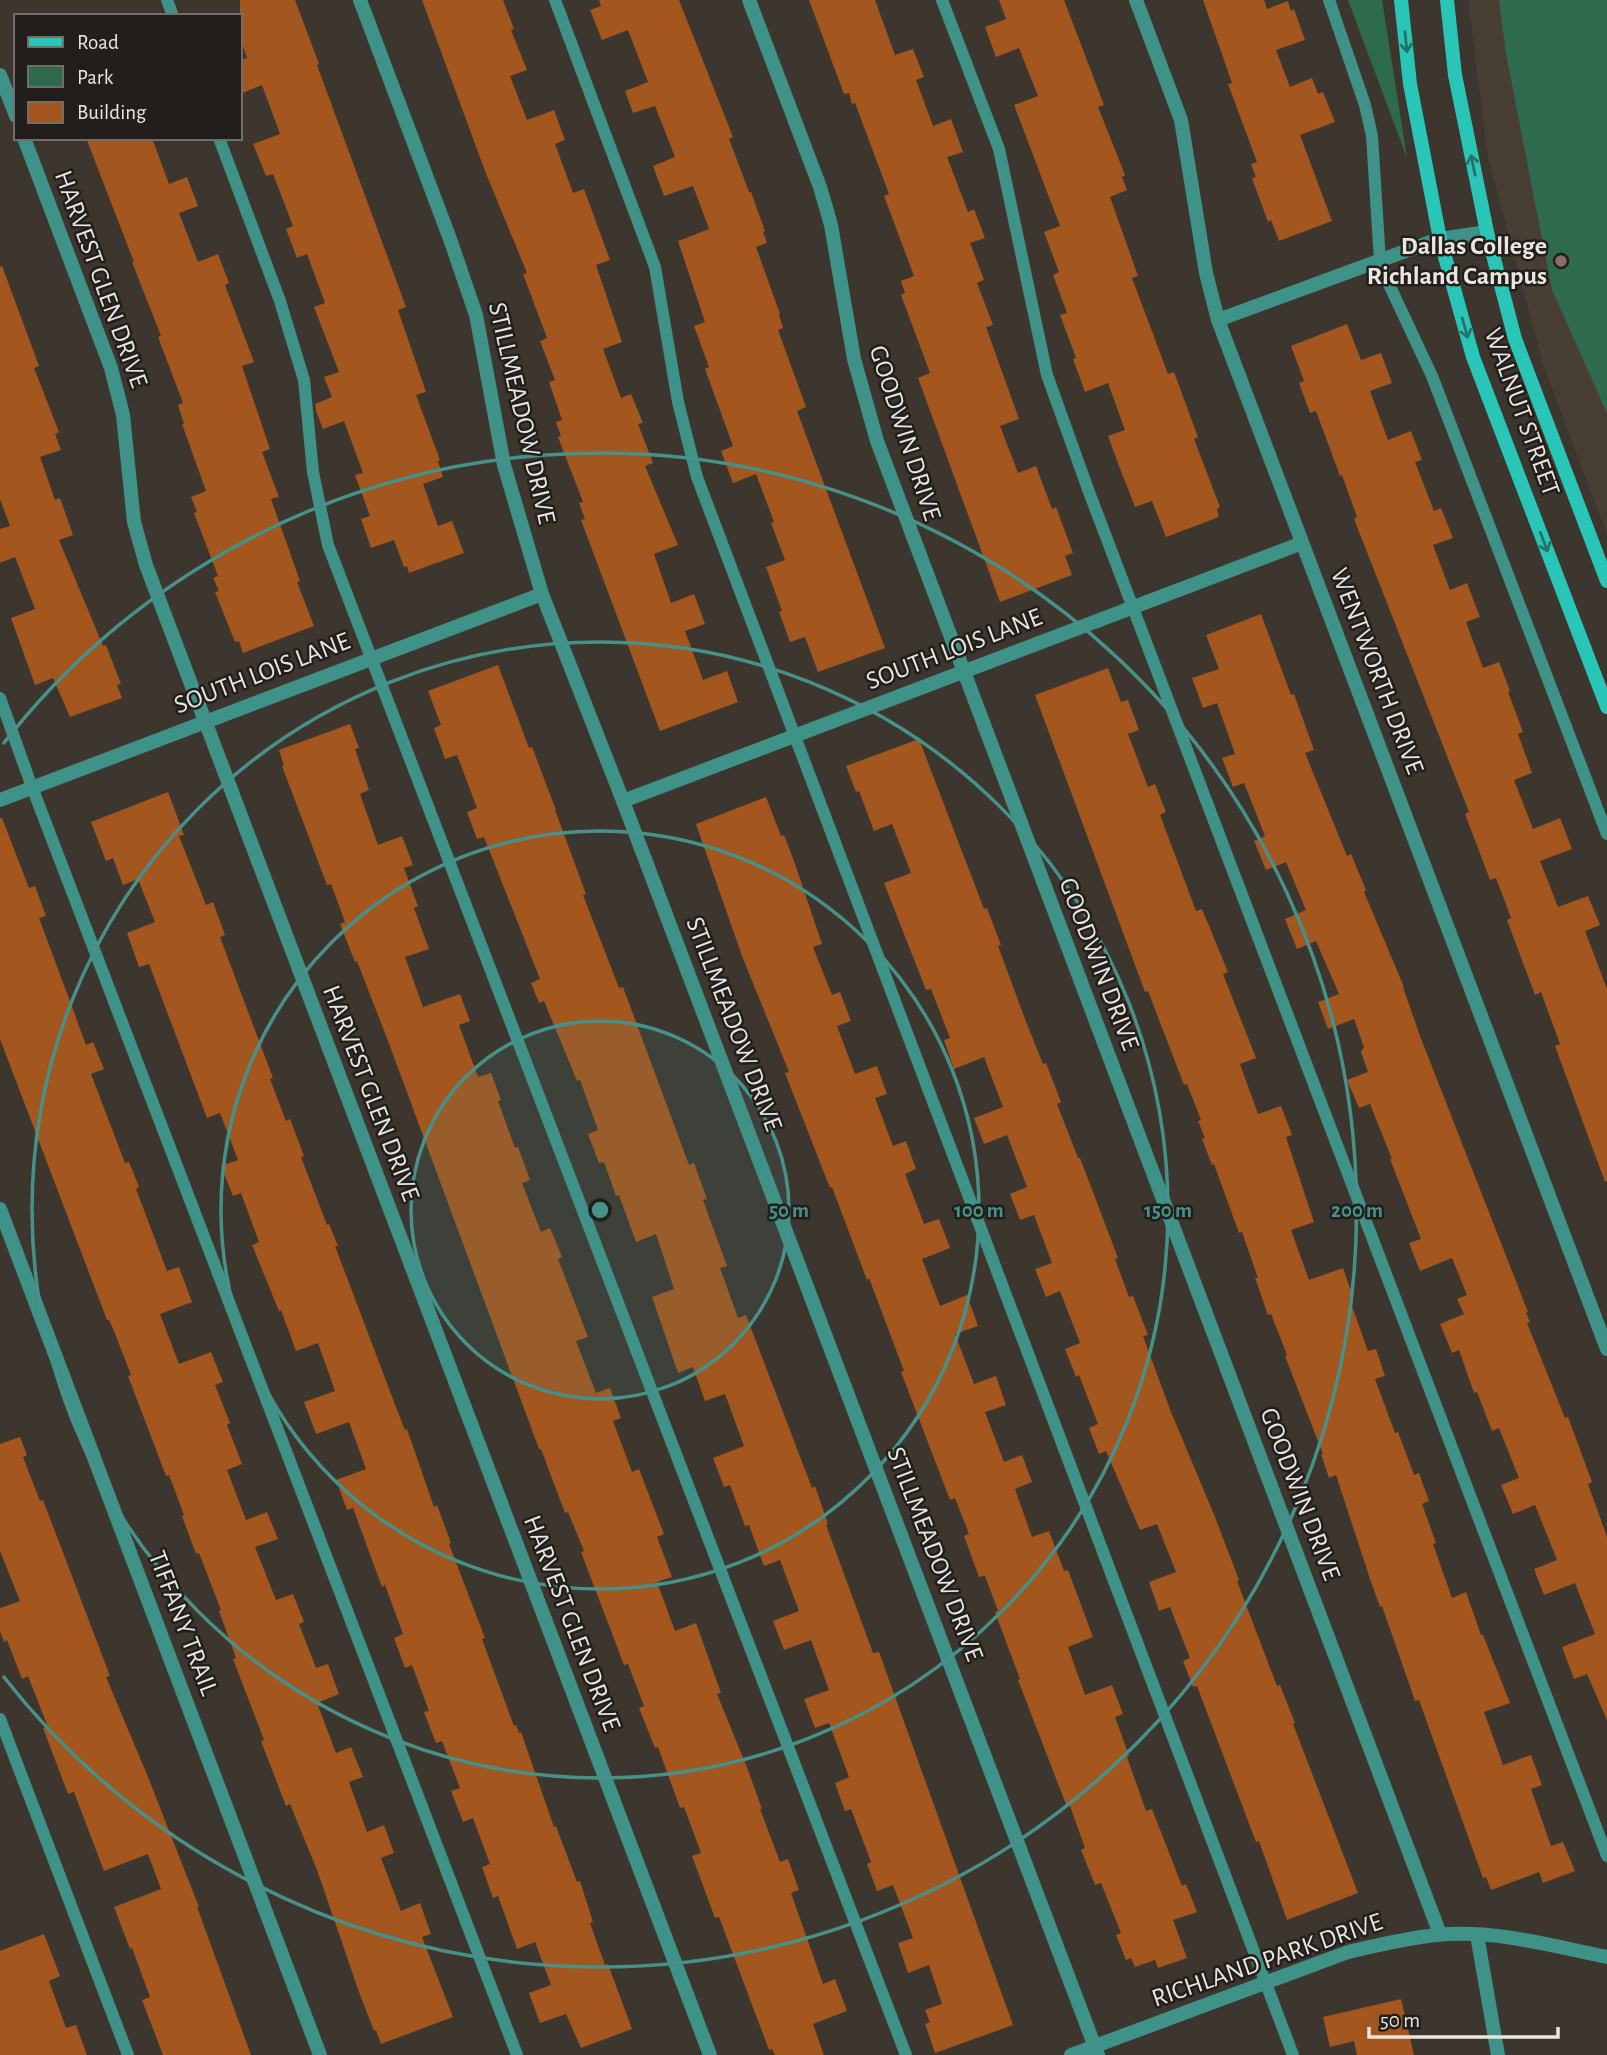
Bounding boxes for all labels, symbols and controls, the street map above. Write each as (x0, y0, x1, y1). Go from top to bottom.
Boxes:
legend (14, 14, 242, 140)
one-way arrow (1399, 30, 1412, 53)
text: Road (77, 32, 119, 53)
text: Park (77, 67, 114, 88)
text: Building (77, 102, 147, 123)
one-way arrow (1466, 154, 1480, 177)
street label: HARVEST GLEN DRIVE (50, 167, 152, 391)
place label: Dallas College Richland Campus (1367, 233, 1547, 289)
marker: Dallas College Richland Campus (1553, 253, 1569, 269)
street label: STILLMEADOW DRIVE (484, 300, 560, 526)
one-way arrow (1459, 316, 1472, 339)
street label: WALNUT STREET (1480, 325, 1564, 500)
street label: GOODWIN DRIVE (864, 342, 946, 524)
one-way arrow (1538, 530, 1551, 552)
street label: WENTWORTH DRIVE (1326, 564, 1428, 778)
street label: SOUTH LOIS LANE (863, 604, 1045, 694)
street label: SOUTH LOIS LANE (171, 628, 353, 718)
street label: GOODWIN DRIVE (1054, 874, 1144, 1054)
street label: STILLMEADOW DRIVE (681, 914, 787, 1134)
street label: HARVEST GLEN DRIVE (318, 982, 424, 1204)
centre of rings (588, 1198, 612, 1222)
text: 50 m (769, 1200, 809, 1221)
text: 100 m (954, 1200, 1004, 1221)
text: 150 m (1144, 1200, 1192, 1221)
text: 200 m (1331, 1200, 1383, 1221)
street label: GOODWIN DRIVE (1255, 1404, 1345, 1584)
street label: STILLMEADOW DRIVE (882, 1444, 988, 1664)
street label: HARVEST GLEN DRIVE (519, 1512, 625, 1734)
street label: TIFFANY TRAIL (144, 1547, 223, 1699)
street label: RICHLAND PARK DRIVE (1148, 1908, 1386, 2012)
scale bar (1369, 1996, 1558, 2040)
text: 50 m (1380, 2010, 1420, 2031)

